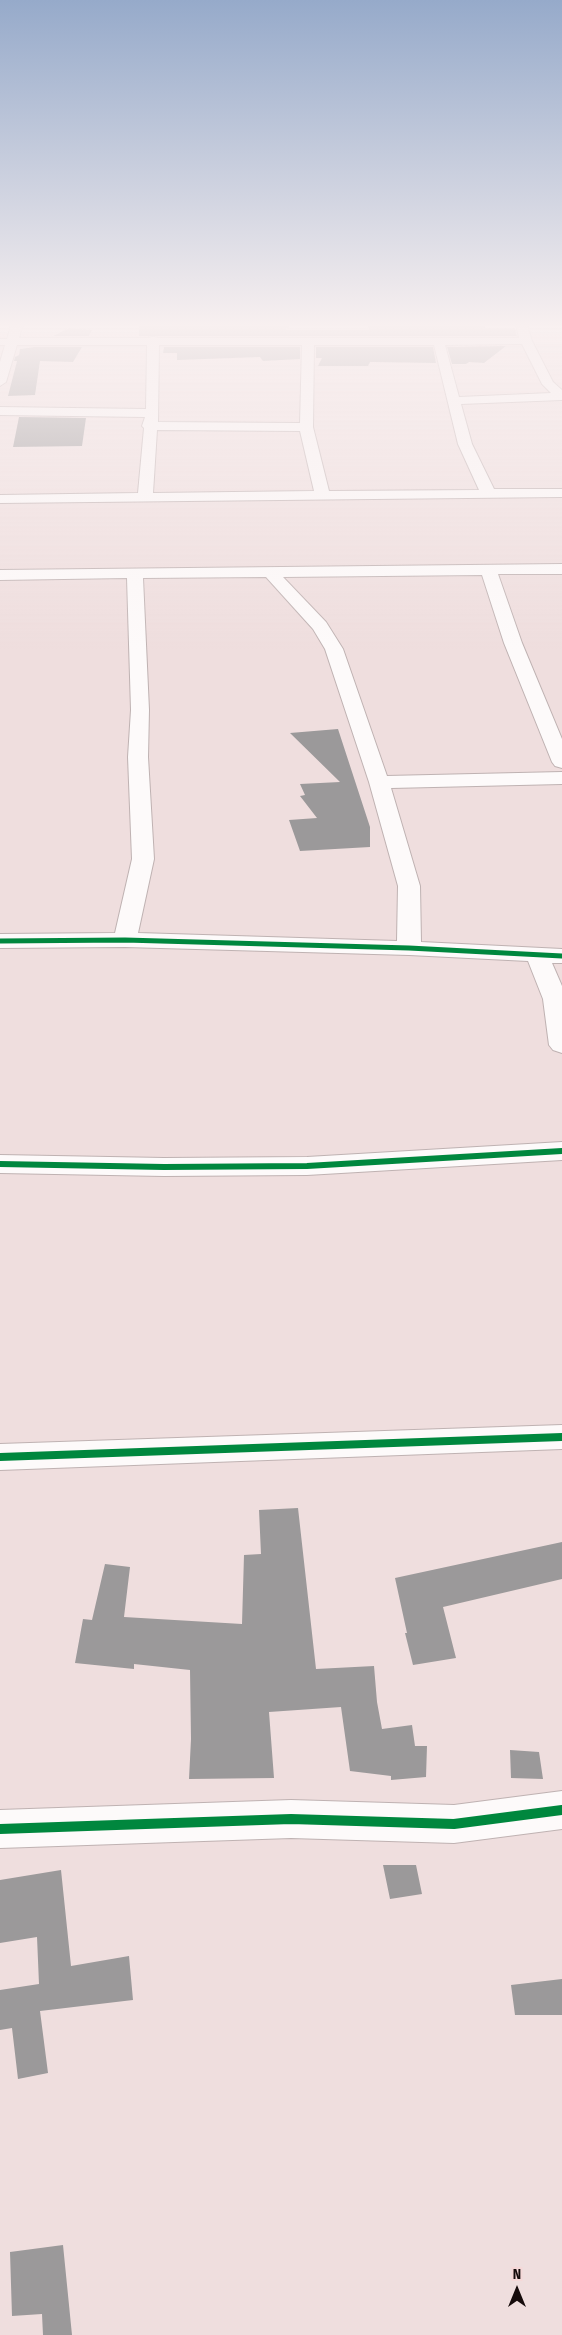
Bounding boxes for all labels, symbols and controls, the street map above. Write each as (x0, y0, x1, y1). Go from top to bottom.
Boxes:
north arrow (492, 2265, 542, 2315)
text: N (513, 2266, 521, 2283)

